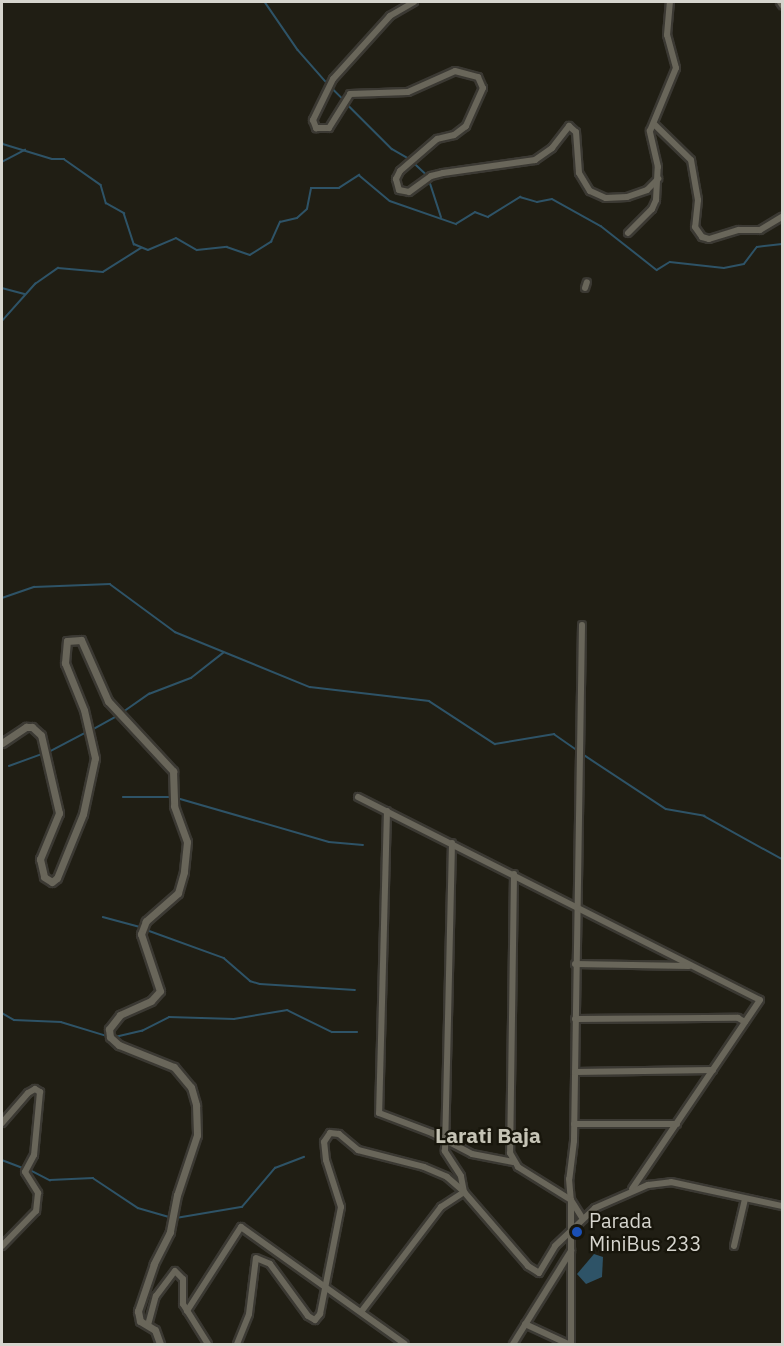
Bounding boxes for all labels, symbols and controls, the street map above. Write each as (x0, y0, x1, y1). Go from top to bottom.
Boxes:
district label: Larati Baja (435, 1122, 541, 1148)
place label: Parada MiniBus 233 (589, 1208, 701, 1255)
marker: Parada MiniBus 233 (570, 1225, 584, 1239)

